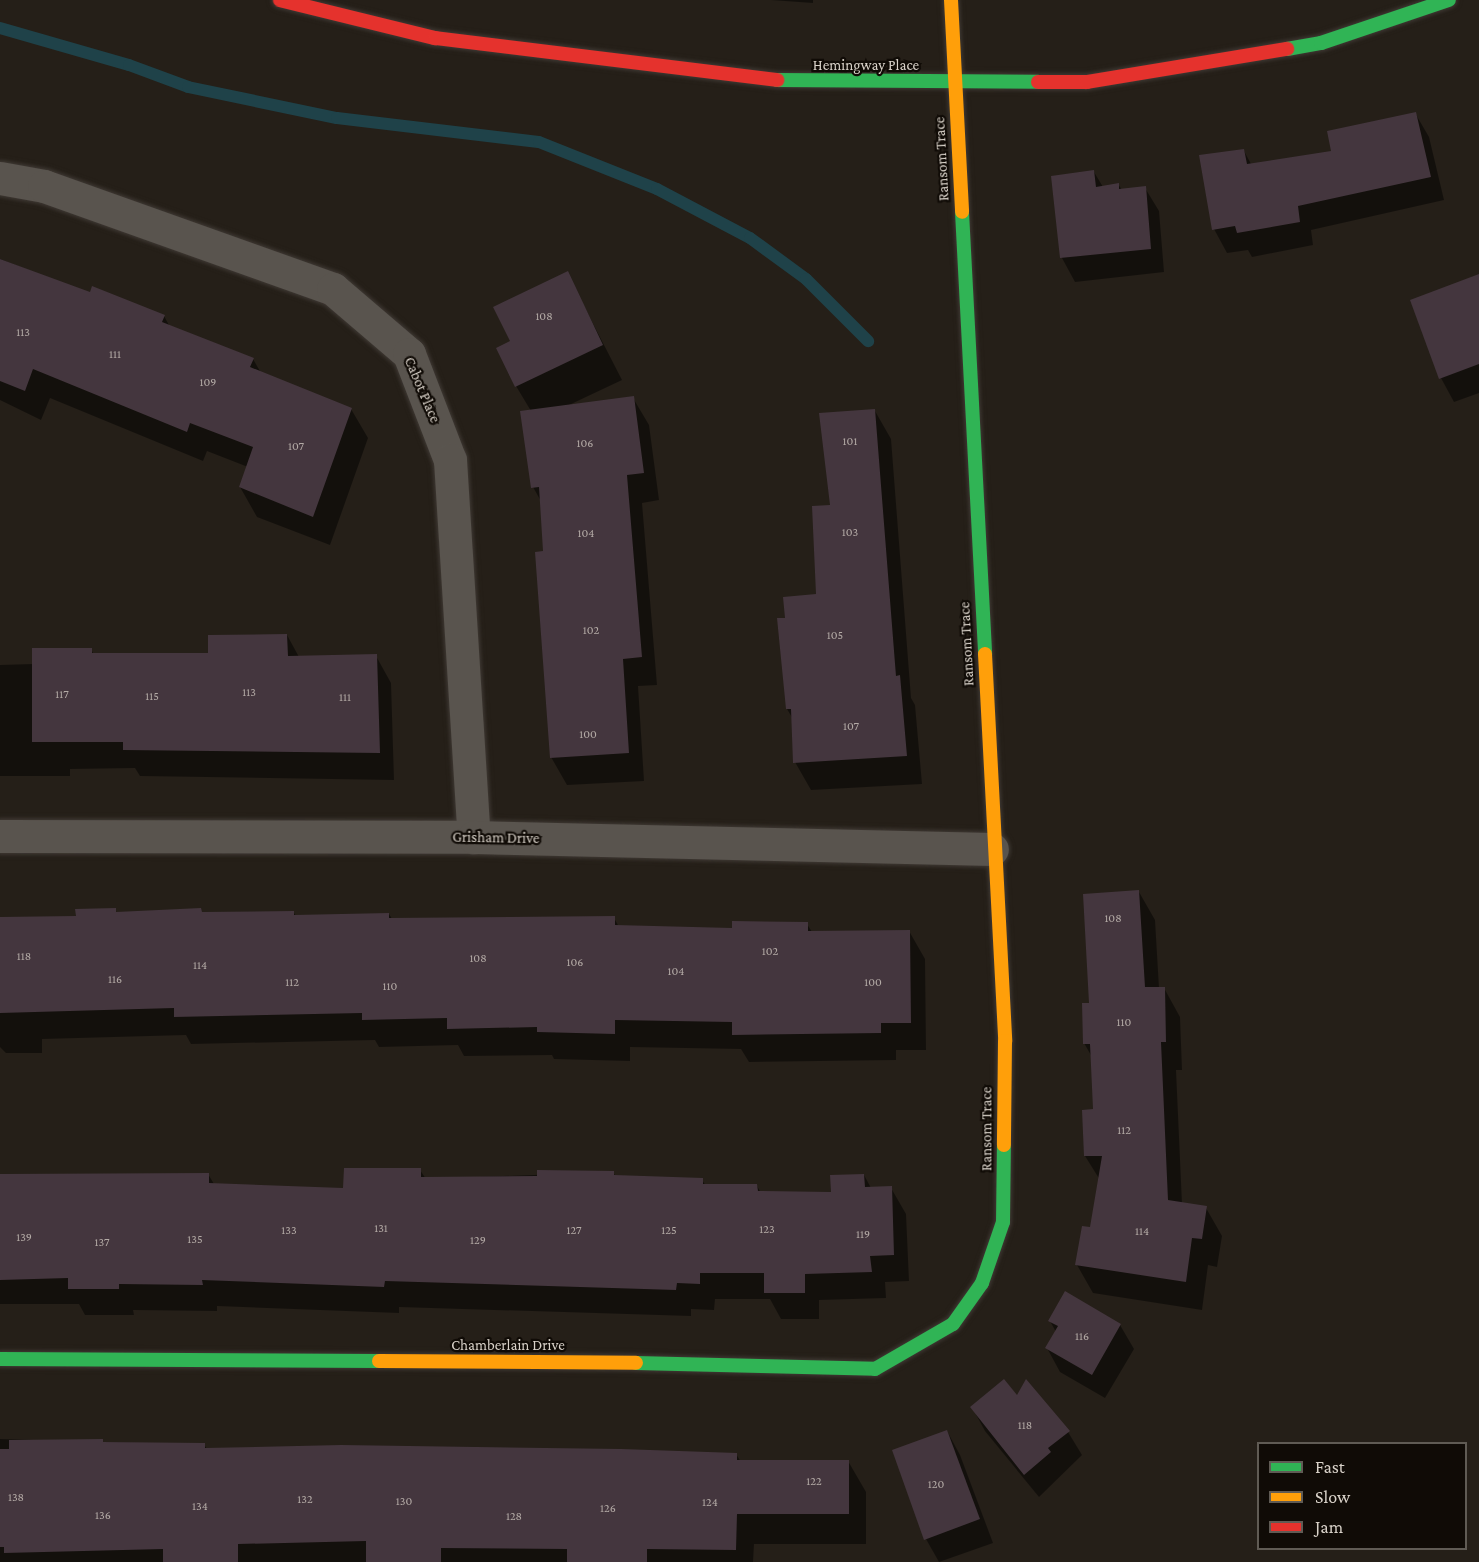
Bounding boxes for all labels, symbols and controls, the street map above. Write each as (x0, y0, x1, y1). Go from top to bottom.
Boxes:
street label: Hemingway Place (813, 57, 919, 75)
street label: Ransom Trace (931, 116, 953, 202)
house number: 108 (535, 310, 553, 324)
house number: 113 (16, 326, 30, 340)
house number: 111 (109, 348, 121, 362)
street label: Cabot Place (400, 354, 444, 426)
house number: 109 (200, 376, 216, 390)
house number: 101 (843, 435, 857, 449)
house number: 106 (577, 437, 593, 451)
house number: 107 (288, 440, 304, 454)
house number: 103 (842, 526, 858, 540)
house number: 104 (578, 527, 594, 541)
street label: Ransom Trace (956, 601, 978, 687)
house number: 102 (583, 624, 599, 638)
house number: 105 (827, 629, 843, 643)
house number: 113 (242, 686, 256, 700)
house number: 117 (55, 688, 69, 702)
house number: 115 (145, 690, 159, 704)
house number: 111 (339, 691, 351, 705)
house number: 107 (843, 720, 859, 734)
house number: 100 (579, 728, 597, 742)
street label: Grisham Drive (452, 828, 540, 848)
house number: 108 (1104, 912, 1122, 926)
house number: 102 (762, 945, 778, 959)
house number: 118 (17, 950, 31, 964)
house number: 108 (469, 952, 487, 966)
house number: 106 (567, 956, 583, 970)
house number: 114 (193, 959, 207, 973)
house number: 104 (668, 965, 684, 979)
house number: 116 (108, 973, 122, 987)
house number: 112 (285, 976, 299, 990)
house number: 100 (864, 976, 882, 990)
house number: 110 (383, 980, 397, 994)
house number: 110 (1117, 1016, 1131, 1030)
street label: Ransom Trace (978, 1087, 996, 1171)
house number: 112 (1117, 1124, 1131, 1138)
house number: 131 (374, 1222, 388, 1236)
house number: 123 (759, 1223, 775, 1237)
house number: 133 (281, 1224, 297, 1238)
house number: 127 (566, 1224, 582, 1238)
house number: 125 (661, 1224, 677, 1238)
house number: 114 (1135, 1225, 1149, 1239)
house number: 119 (856, 1228, 870, 1242)
house number: 139 (16, 1231, 32, 1245)
house number: 135 (187, 1233, 203, 1247)
house number: 129 (470, 1234, 486, 1248)
house number: 137 (94, 1236, 110, 1250)
house number: 116 (1075, 1330, 1089, 1344)
street label: Chamberlain Drive (451, 1337, 565, 1355)
house number: 118 (1018, 1419, 1032, 1433)
legend (1257, 1442, 1467, 1550)
text: Fast (1315, 1457, 1345, 1477)
house number: 122 (806, 1475, 822, 1489)
house number: 120 (928, 1478, 944, 1492)
text: Slow (1315, 1487, 1350, 1507)
house number: 138 (8, 1491, 24, 1505)
house number: 132 (297, 1493, 313, 1507)
house number: 130 (396, 1495, 412, 1509)
house number: 124 (702, 1496, 718, 1510)
house number: 134 (192, 1500, 208, 1514)
house number: 126 (600, 1502, 616, 1516)
house number: 136 (95, 1509, 111, 1523)
house number: 128 (506, 1510, 522, 1524)
text: Jam (1315, 1517, 1343, 1537)

